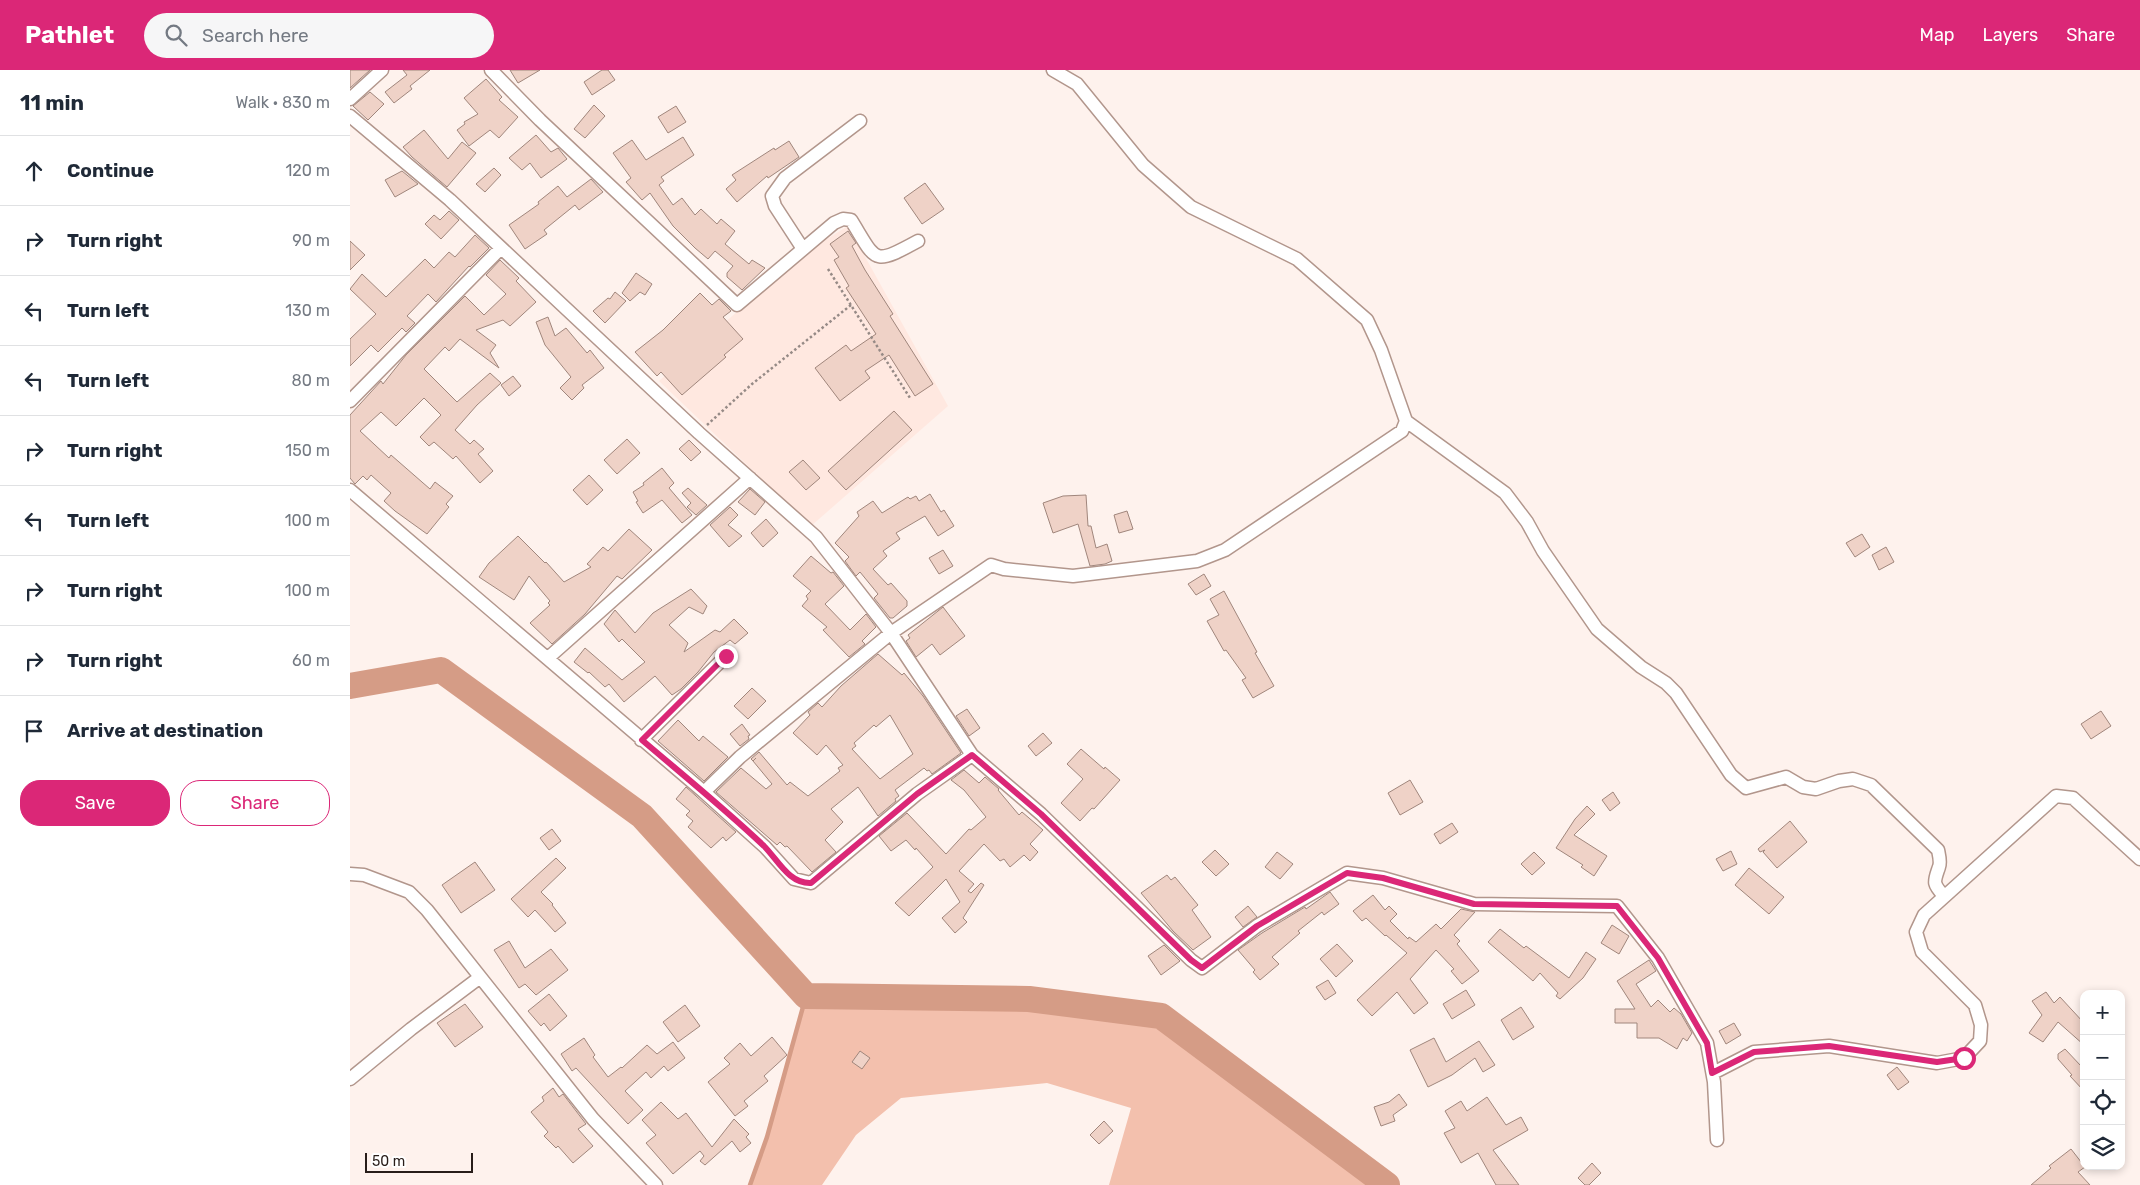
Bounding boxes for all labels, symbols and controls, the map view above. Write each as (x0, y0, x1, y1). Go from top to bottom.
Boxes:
search box (144, 13, 494, 58)
text: Pathlet (25, 21, 114, 49)
icon: search (162, 21, 190, 49)
text: Search here (202, 24, 309, 47)
text: Map (1920, 24, 1955, 46)
text: Layers (1983, 24, 2038, 46)
text: Share (2066, 24, 2115, 46)
text: 11 min (20, 90, 84, 115)
text: Walk · 830 m (236, 93, 330, 112)
icon: ahead (20, 157, 48, 185)
text: Continue (67, 159, 154, 182)
text: 120 m (285, 161, 330, 180)
icon: right (20, 227, 48, 255)
text: Turn right (67, 229, 162, 252)
text: 90 m (292, 231, 330, 250)
icon: left (20, 297, 48, 325)
text: Turn left (67, 299, 149, 322)
text: 130 m (285, 301, 330, 320)
icon: left (20, 367, 48, 395)
text: Turn left (67, 369, 149, 392)
text: 80 m (292, 371, 330, 390)
icon: right (20, 437, 48, 465)
text: Turn right (67, 439, 162, 462)
text: 150 m (285, 441, 330, 460)
icon: left (20, 507, 48, 535)
text: Turn left (67, 509, 149, 532)
text: 100 m (285, 511, 330, 530)
icon: right (20, 577, 48, 605)
text: Turn right (67, 579, 162, 602)
text: 100 m (285, 581, 330, 600)
route end (715, 645, 738, 668)
icon: right (20, 647, 48, 675)
text: Turn right (67, 649, 162, 672)
text: 60 m (292, 651, 330, 670)
icon: arrive (20, 717, 48, 745)
text: Arrive at destination (67, 719, 263, 742)
button: Save (20, 780, 170, 826)
button: Share (180, 780, 330, 826)
map controls (2080, 990, 2125, 1170)
button: + (2080, 990, 2125, 1035)
button: − (2080, 1035, 2125, 1080)
route start (1953, 1047, 1976, 1070)
button: locate (2080, 1080, 2125, 1125)
button: layers (2080, 1125, 2125, 1170)
scale bar (365, 1150, 472, 1173)
text: 50 m (372, 1153, 405, 1170)

